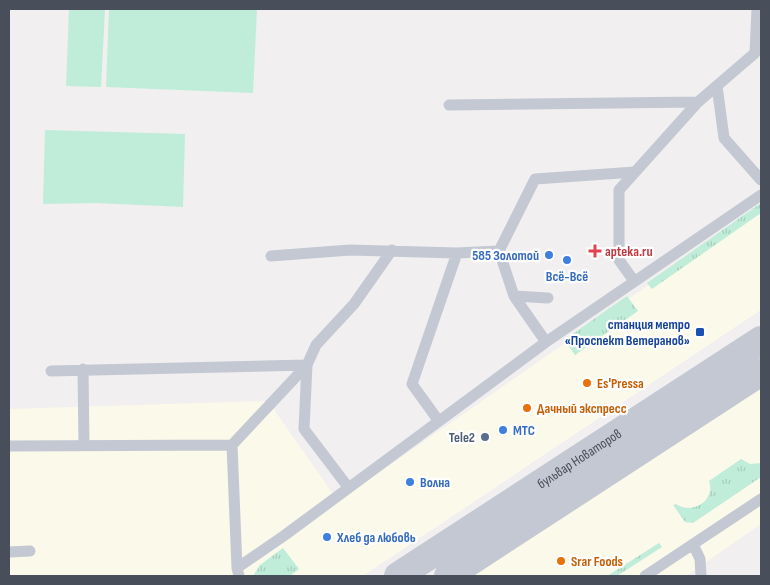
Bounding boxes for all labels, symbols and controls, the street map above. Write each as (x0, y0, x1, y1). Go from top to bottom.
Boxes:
place label: apteka.ru (605, 243, 653, 260)
marker: apteka.ru (589, 245, 601, 257)
place label: 585 Золотой (472, 247, 539, 264)
marker: 585 Золотой (543, 249, 555, 261)
marker: Всё-Всё (561, 254, 573, 266)
place label: Всё-Всё (546, 268, 588, 285)
place label: станция метро «Проспект Ветеранов» (565, 316, 690, 349)
marker: станция метро «Проспект Ветеранов» (694, 326, 706, 338)
place label: Es'Pressa (597, 375, 644, 392)
marker: Es'Pressa (581, 377, 593, 389)
place label: Дачный экспресс (537, 400, 627, 417)
marker: Дачный экспресс (521, 402, 533, 414)
place label: МТС (513, 422, 535, 439)
marker: МТС (497, 424, 509, 436)
street label: бульвар Новаторов (534, 425, 625, 492)
place label: Tele2 (449, 429, 475, 446)
marker: Tele2 (479, 431, 491, 443)
place label: Волна (420, 474, 450, 491)
marker: Волна (404, 476, 416, 488)
place label: Хлеб да любовь (336, 529, 416, 546)
marker: Хлеб да любовь (321, 531, 333, 543)
place label: Srar Foods (571, 553, 623, 570)
marker: Srar Foods (555, 555, 567, 567)

